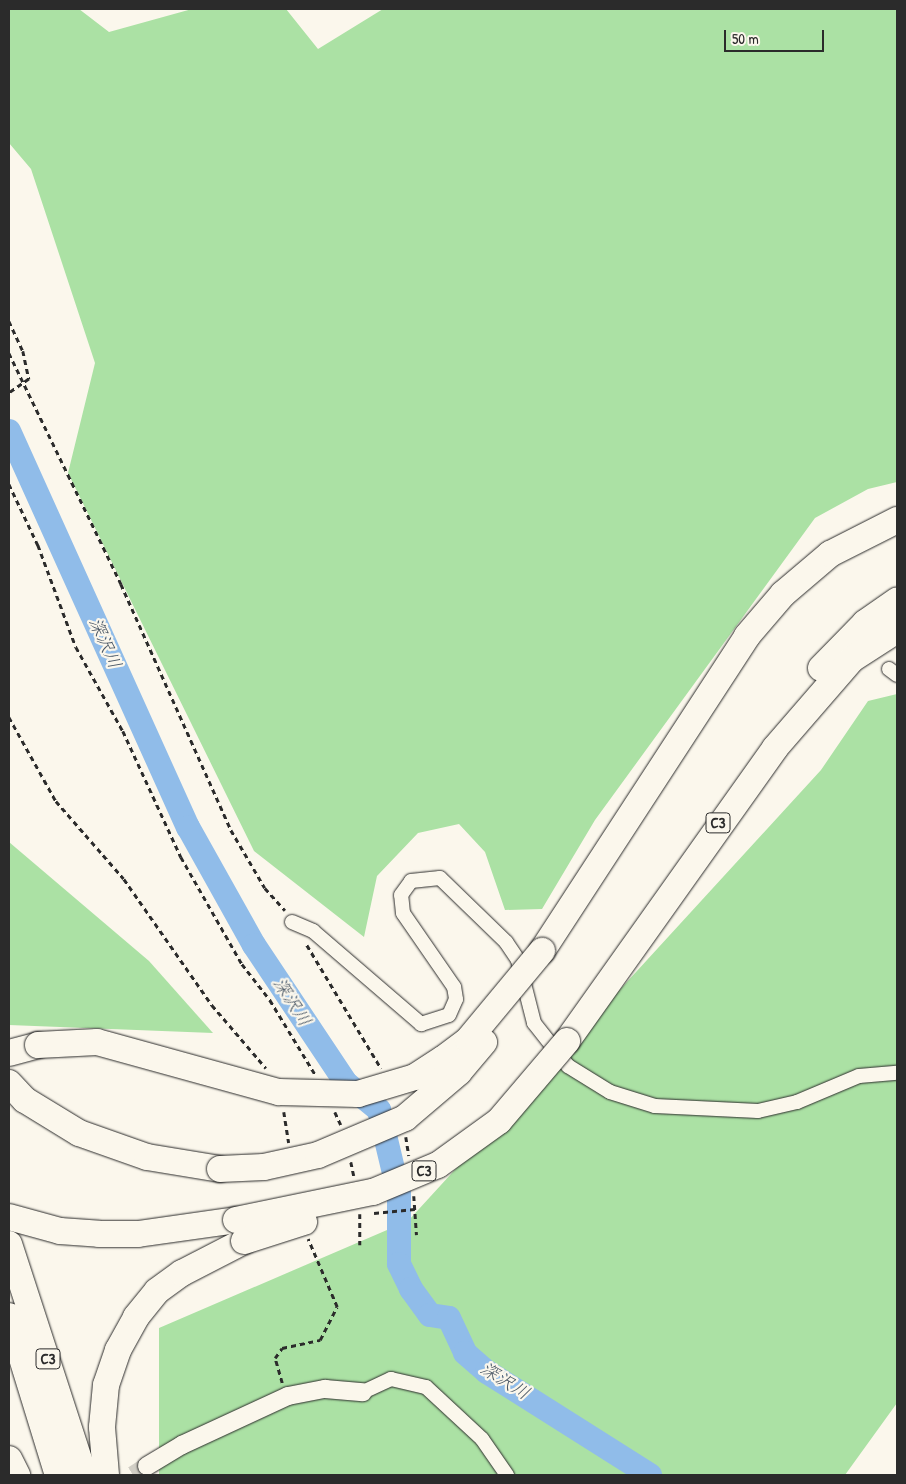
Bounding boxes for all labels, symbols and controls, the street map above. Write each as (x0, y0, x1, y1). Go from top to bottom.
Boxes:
scale bar (726, 20, 826, 52)
text: 50 m (732, 28, 759, 49)
water label: 深沢川 (84, 614, 126, 672)
road number: C3 (706, 810, 730, 836)
water label: 深沢川 (268, 973, 316, 1031)
road number: C3 (412, 1158, 436, 1184)
road number: C3 (36, 1346, 60, 1372)
water label: 深沢川 (476, 1358, 534, 1404)

